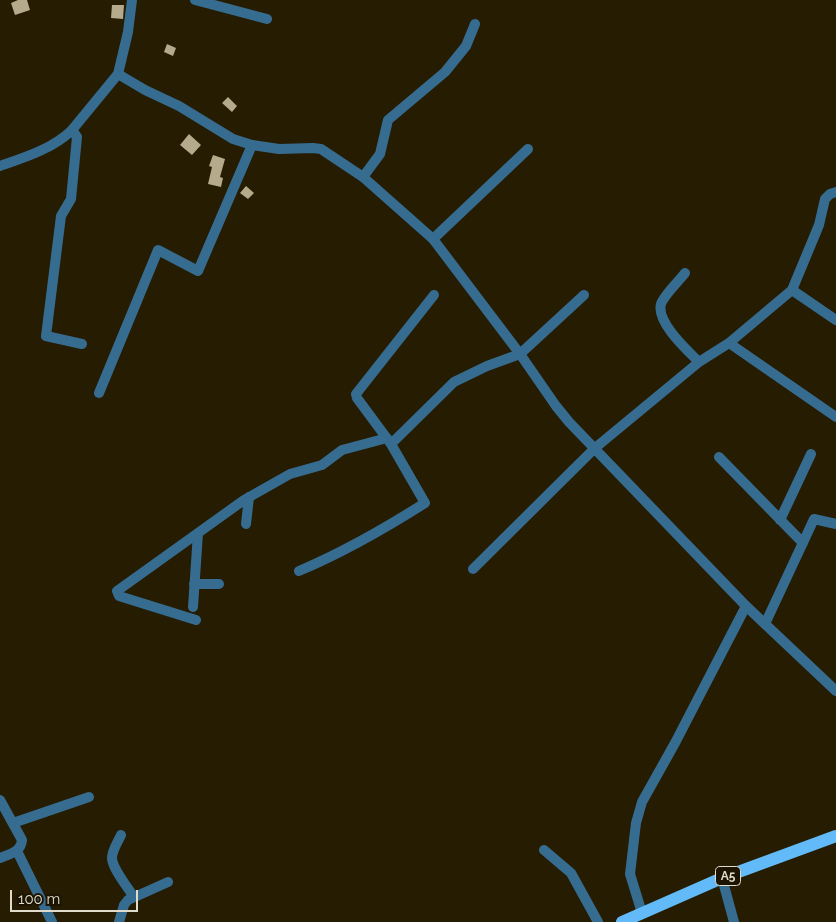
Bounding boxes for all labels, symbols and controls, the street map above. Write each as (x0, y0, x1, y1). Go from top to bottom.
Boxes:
road number: A5 (716, 866, 740, 886)
scale bar (12, 880, 140, 912)
text: 100 m (18, 890, 60, 908)

